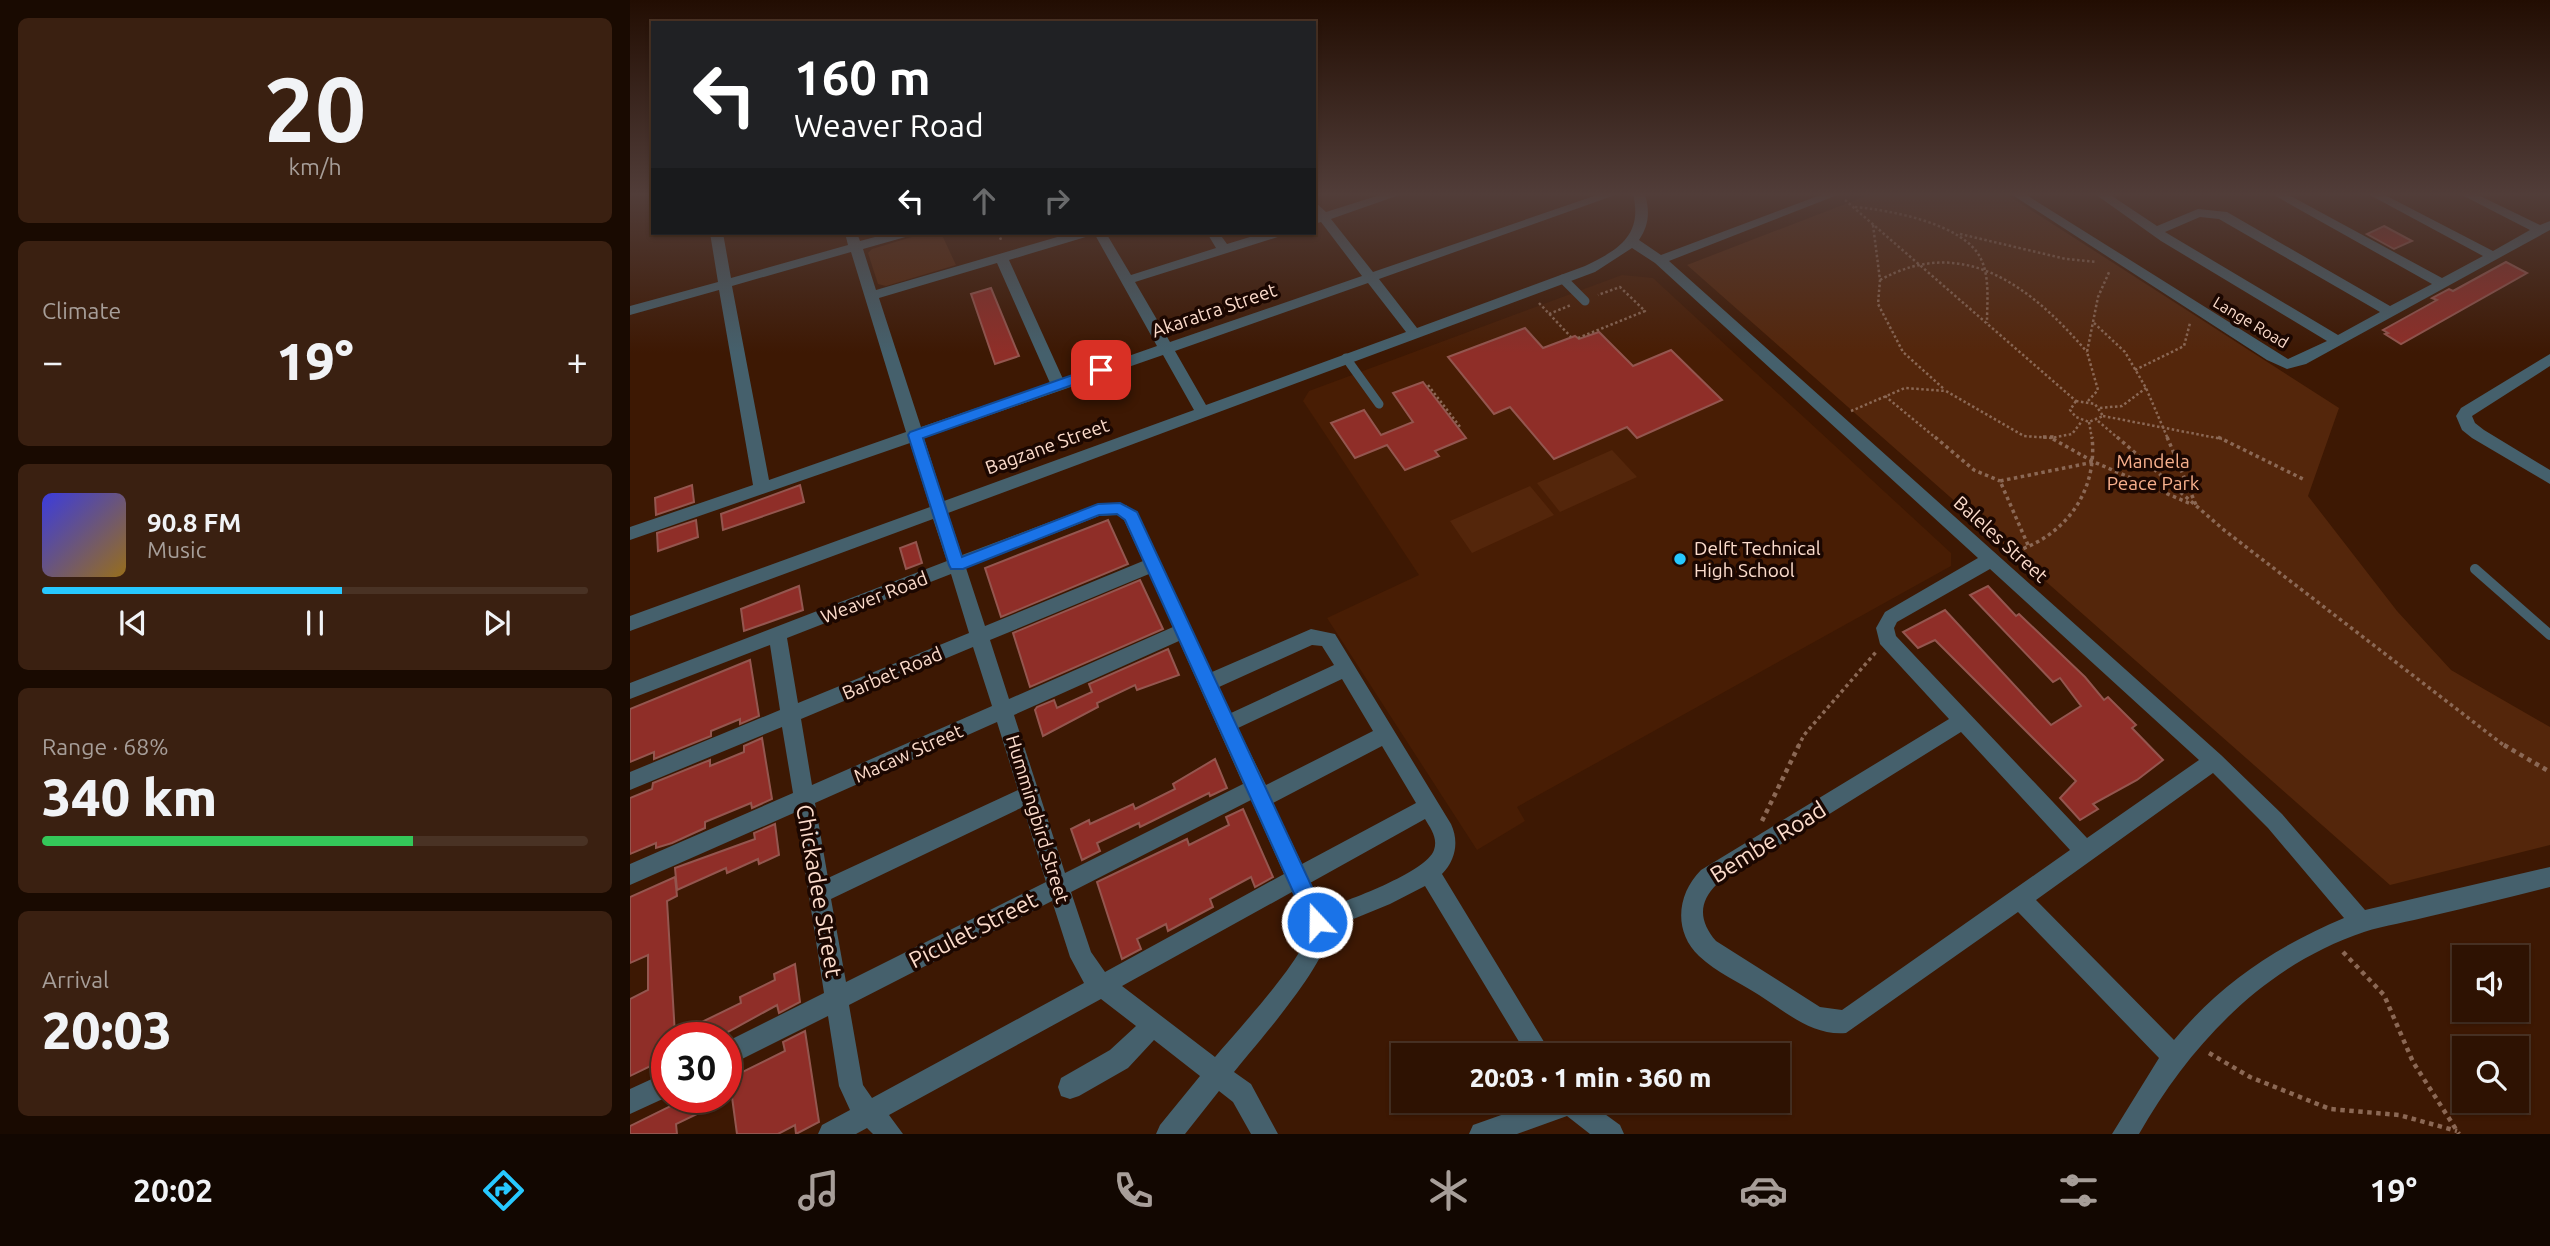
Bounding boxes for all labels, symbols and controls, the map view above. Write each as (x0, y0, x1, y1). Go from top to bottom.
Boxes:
icon: left (679, 49, 770, 140)
text: 160 m (794, 49, 931, 104)
text: 20 (264, 57, 366, 159)
text: Weaver Road (794, 107, 984, 143)
text: km/h (288, 154, 342, 179)
icon: left (892, 182, 930, 220)
icon: ahead (965, 182, 1003, 220)
icon: right (1038, 182, 1076, 220)
street label: Akaratra Street (1149, 278, 1280, 342)
street label: Lange Road (2210, 293, 2292, 351)
text: Climate (42, 298, 121, 323)
text: 19° (276, 332, 354, 390)
text: − (42, 340, 63, 382)
text: + (567, 340, 588, 382)
pin (1071, 340, 1131, 400)
icon: arrive (1082, 351, 1120, 389)
street label: Bagzane Street (982, 413, 1112, 479)
park label: Mandela Peace Park (2107, 450, 2200, 494)
street label: Baleles Street (1950, 491, 2053, 587)
text: 90.8 FM (147, 508, 241, 537)
text: Music (147, 537, 206, 562)
place label: Delft Technical High School (1694, 537, 1821, 581)
marker: Delft Technical High School (1672, 551, 1688, 567)
street label: Weaver Road (817, 567, 931, 627)
icon: previous (114, 604, 152, 642)
icon: pause (296, 604, 334, 642)
icon: next (478, 604, 516, 642)
street label: Barbet Road (839, 642, 945, 704)
street label: Macaw Street (850, 719, 966, 787)
street label: Hummingbird Street (1002, 732, 1074, 906)
text: Range · 68% (42, 734, 169, 759)
text: 340 km (42, 768, 217, 826)
street label: Bembe Road (1705, 796, 1830, 887)
street label: Chickadee Street (792, 802, 847, 979)
position arrow (1280, 885, 1354, 959)
street label: Piculet Street (905, 887, 1041, 973)
map controls (2452, 945, 2529, 1113)
button: sound (2452, 945, 2529, 1022)
text: Arrival (42, 967, 109, 992)
text: 20:03 (42, 1001, 172, 1059)
speed limit sign: 30 (651, 1022, 742, 1113)
button: search (2452, 1036, 2529, 1113)
text: 20:03 · 1 min · 360 m (1470, 1063, 1711, 1092)
icon: directions (479, 1166, 528, 1215)
icon: music (794, 1166, 843, 1215)
icon: phone (1109, 1166, 1158, 1215)
icon: climate (1424, 1166, 1473, 1215)
icon: car (1739, 1166, 1788, 1215)
icon: filters (2054, 1166, 2103, 1215)
text: 20:02 (133, 1172, 213, 1208)
text: 19° (2370, 1172, 2417, 1208)

